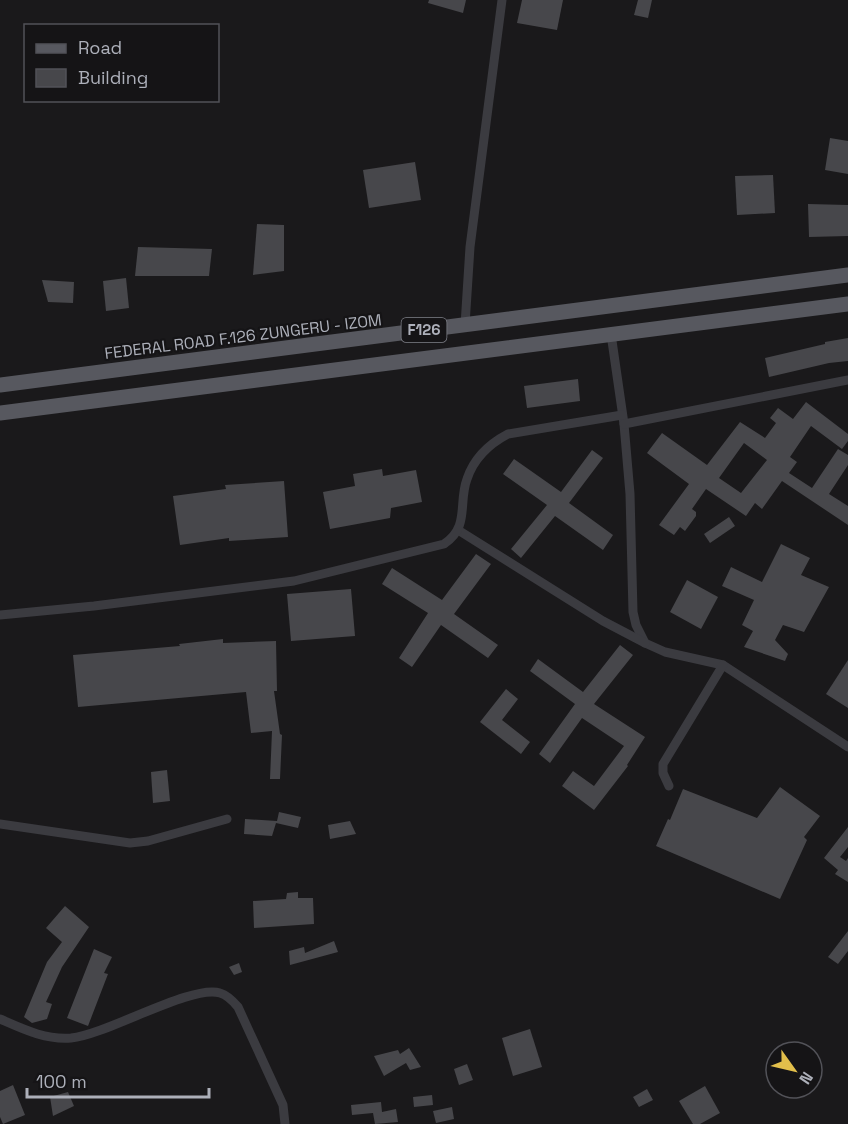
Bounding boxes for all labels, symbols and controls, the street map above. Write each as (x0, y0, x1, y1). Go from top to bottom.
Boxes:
legend (24, 24, 219, 102)
text: Road (78, 36, 122, 59)
text: Building (78, 66, 148, 89)
street label: FEDERAL ROAD F.126 ZUNGERU - IZOM (103, 309, 383, 364)
road number: F126 (402, 318, 446, 342)
north arrow (764, 1040, 824, 1100)
scale bar (27, 1061, 208, 1099)
text: N (794, 1068, 818, 1088)
text: 100 m (36, 1070, 87, 1093)

